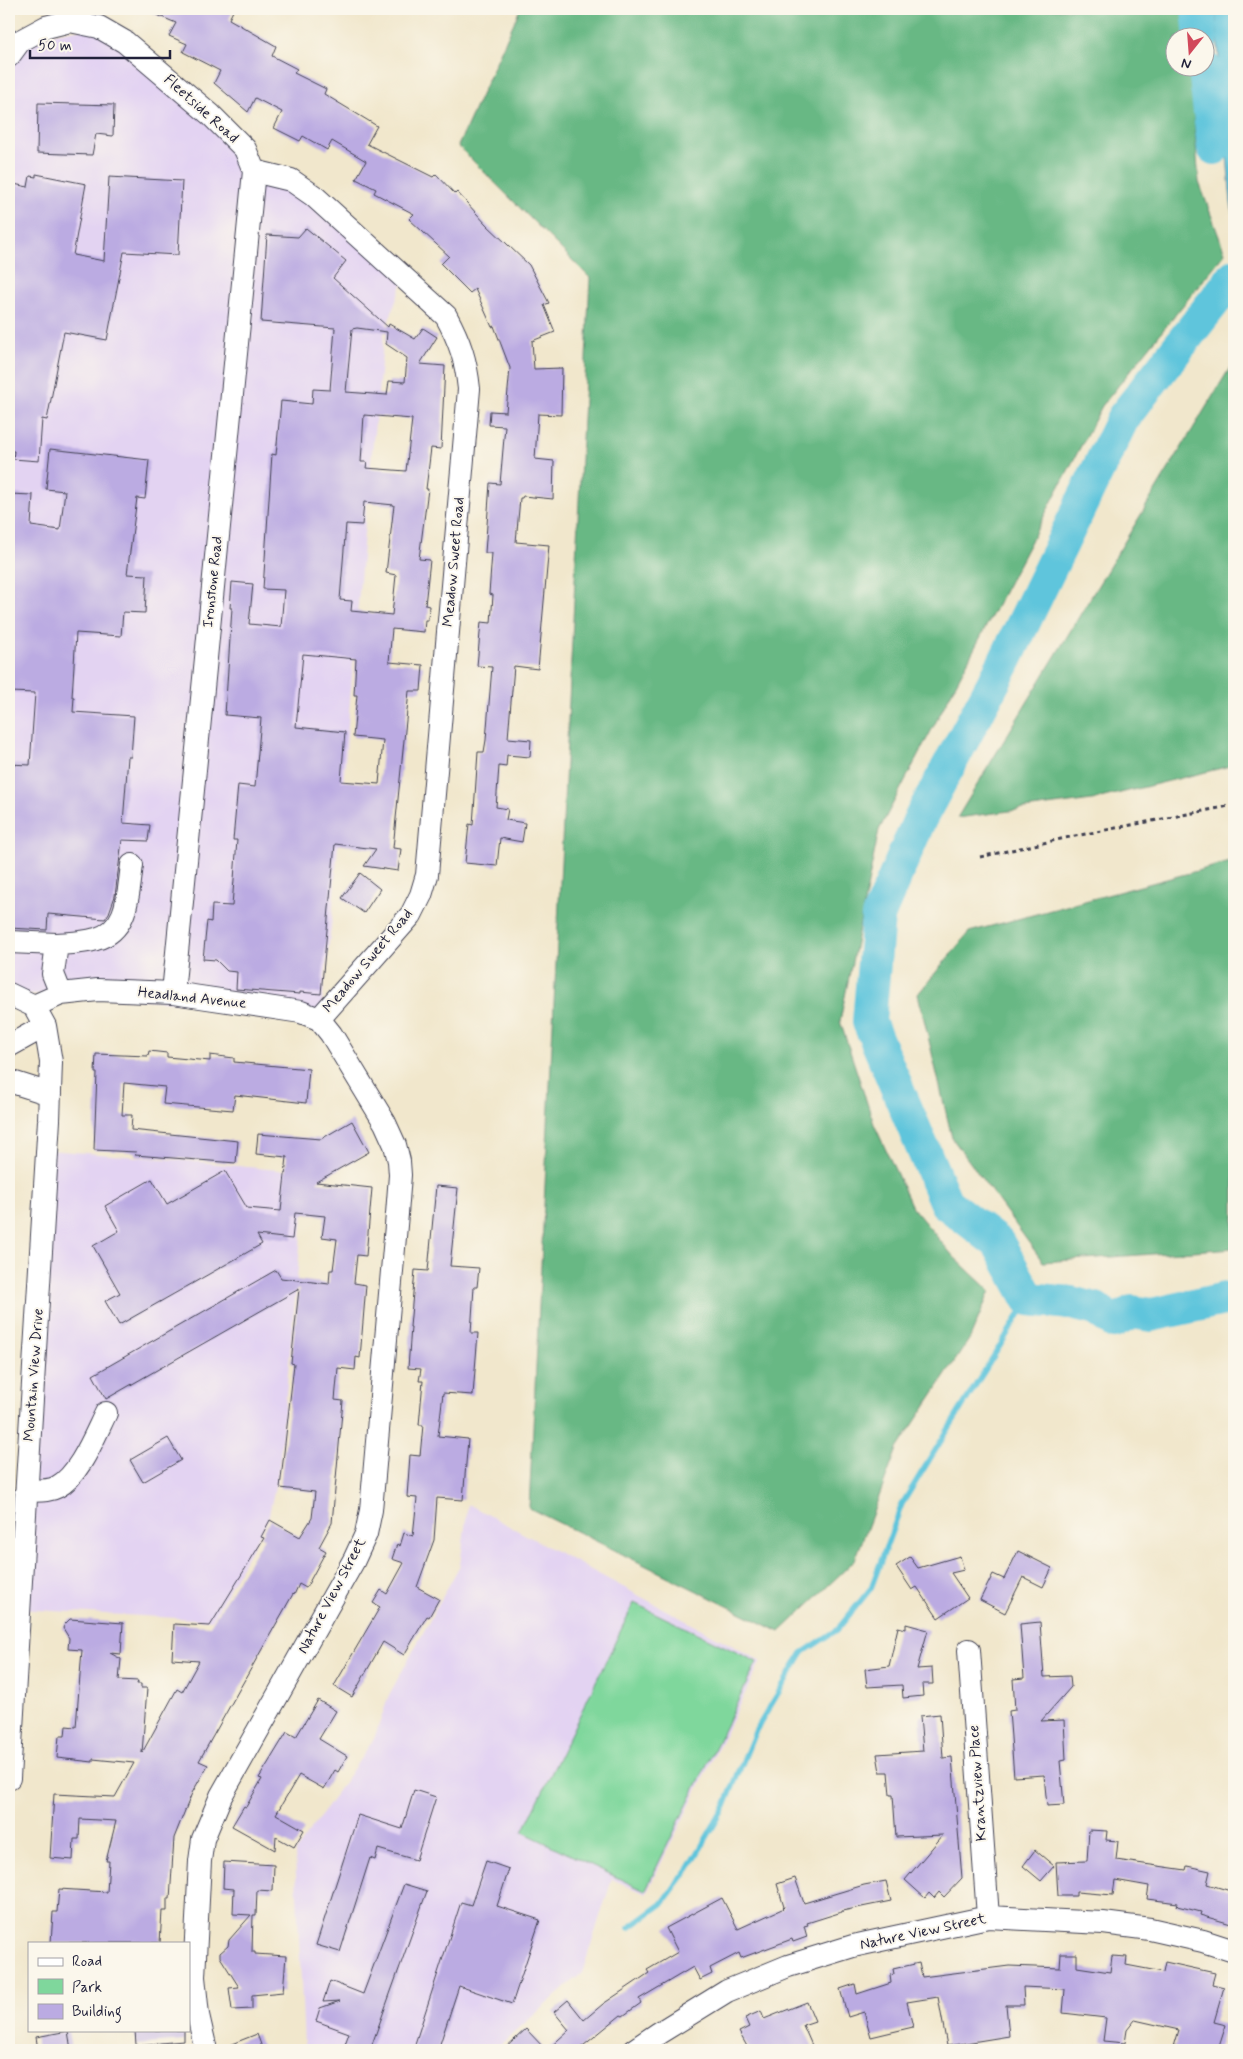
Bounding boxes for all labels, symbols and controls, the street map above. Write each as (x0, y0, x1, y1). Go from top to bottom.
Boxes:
scale bar (30, 28, 170, 60)
north arrow (1166, 28, 1216, 78)
text: 50 m (38, 36, 72, 56)
text: N (1179, 54, 1194, 73)
street label: Fleetside Road (159, 70, 243, 148)
street label: Meadow Sweet Road (438, 496, 470, 628)
street label: Ironstone Road (198, 535, 228, 629)
street label: Meadow Sweet Road (318, 905, 418, 1017)
street label: Headland Avenue (137, 982, 247, 1014)
street label: Mountain View Drive (19, 1308, 49, 1442)
street label: Nature View Street (293, 1535, 371, 1657)
street label: Krantzview Place (964, 1724, 992, 1842)
street label: Nature View Street (858, 1909, 988, 1955)
legend (28, 1942, 190, 2032)
text: Road (72, 1952, 102, 1972)
text: Park (72, 1978, 102, 1998)
text: Building (72, 2002, 122, 2023)

